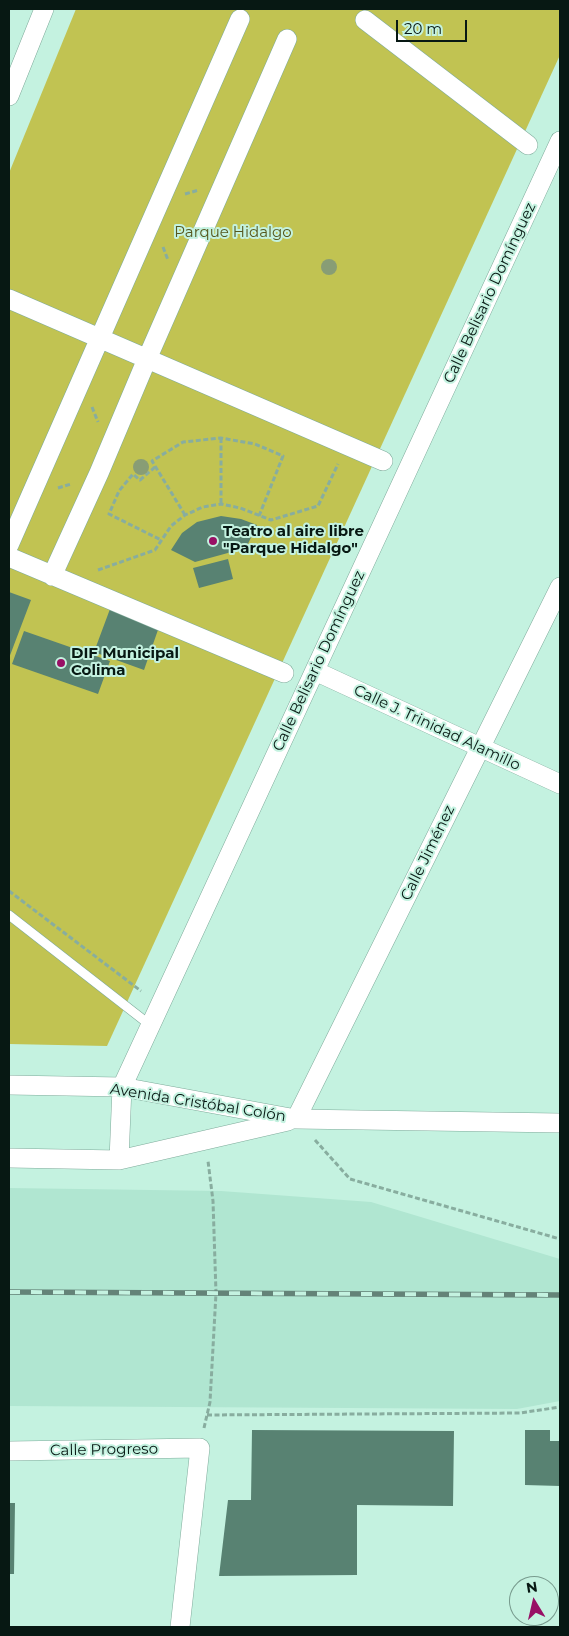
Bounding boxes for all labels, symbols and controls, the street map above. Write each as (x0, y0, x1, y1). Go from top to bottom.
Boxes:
scale bar (399, 10, 470, 42)
text: 20 m (404, 19, 442, 38)
street label: Calle Belisario Domínguez (440, 200, 540, 386)
park label: Parque Hidalgo (174, 224, 292, 242)
place label: Teatro al aire libre "Parque Hidalgo" (223, 523, 364, 558)
marker: Teatro al aire libre "Parque Hidalgo" (207, 535, 219, 547)
street label: Calle Belisario Domínguez (269, 568, 369, 754)
place label: DIF Municipal Colima (71, 645, 179, 680)
marker: DIF Municipal Colima (55, 657, 67, 669)
street label: Calle J. Trinidad Alamillo (351, 681, 523, 775)
street label: Calle Jiménez (397, 802, 459, 904)
street label: Avenida Cristóbal Colón (109, 1080, 287, 1126)
street label: Calle Progreso (50, 1440, 158, 1460)
north arrow (509, 1576, 559, 1626)
text: N (525, 1577, 539, 1597)

